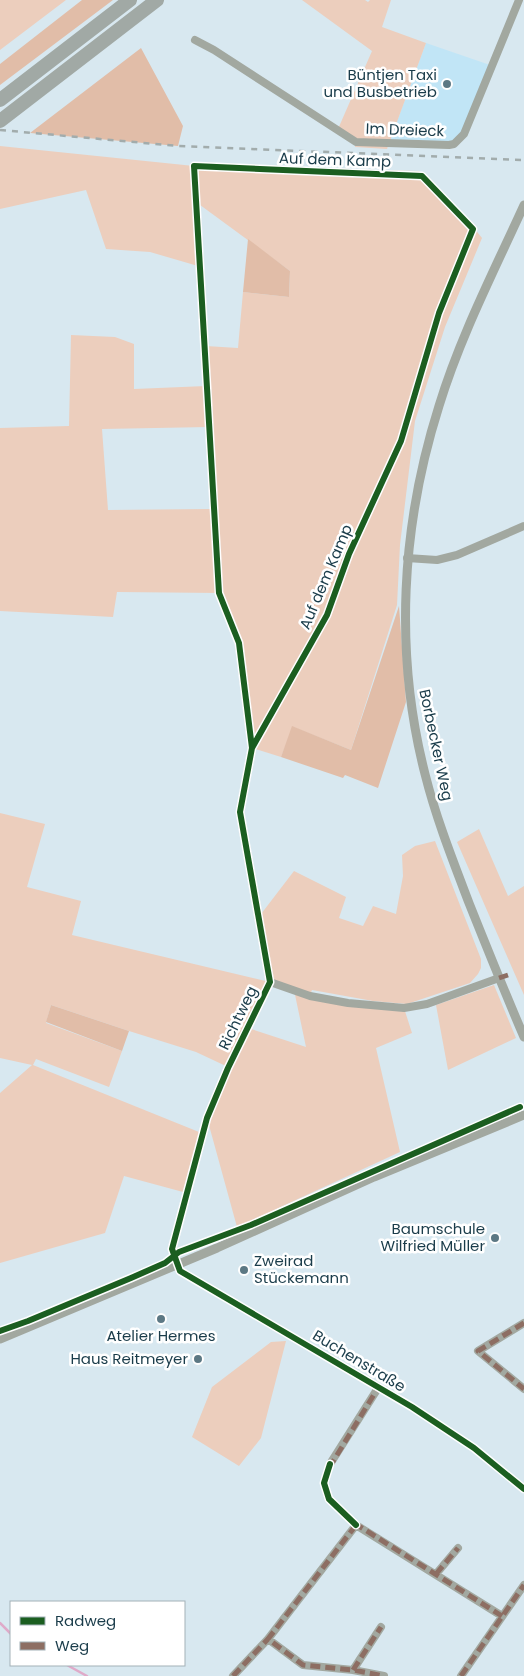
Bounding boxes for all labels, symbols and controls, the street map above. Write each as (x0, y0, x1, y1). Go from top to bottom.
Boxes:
place label: Büntjen Taxi und Busbetrieb (323, 64, 437, 102)
marker: Büntjen Taxi und Busbetrieb (441, 78, 453, 90)
street label: Im Dreieck (365, 118, 445, 141)
street label: Auf dem Kamp (279, 147, 391, 172)
street label: Auf dem Kamp (294, 521, 357, 633)
street label: Borbecker Weg (414, 687, 459, 803)
street label: Richtweg (213, 982, 262, 1053)
place label: Baumschule Wilfried Müller (381, 1218, 485, 1256)
marker: Baumschule Wilfried Müller (489, 1232, 501, 1244)
place label: Zweirad Stückemann (254, 1250, 349, 1288)
marker: Zweirad Stückemann (238, 1264, 250, 1276)
marker: Atelier Hermes (155, 1313, 167, 1325)
place label: Atelier Hermes (106, 1325, 216, 1346)
street label: Buchenstraße (309, 1325, 410, 1397)
place label: Haus Reitmeyer (70, 1348, 188, 1369)
marker: Haus Reitmeyer (192, 1353, 204, 1365)
legend (10, 1601, 185, 1666)
text: Radweg (55, 1610, 116, 1631)
text: Weg (55, 1635, 89, 1656)

